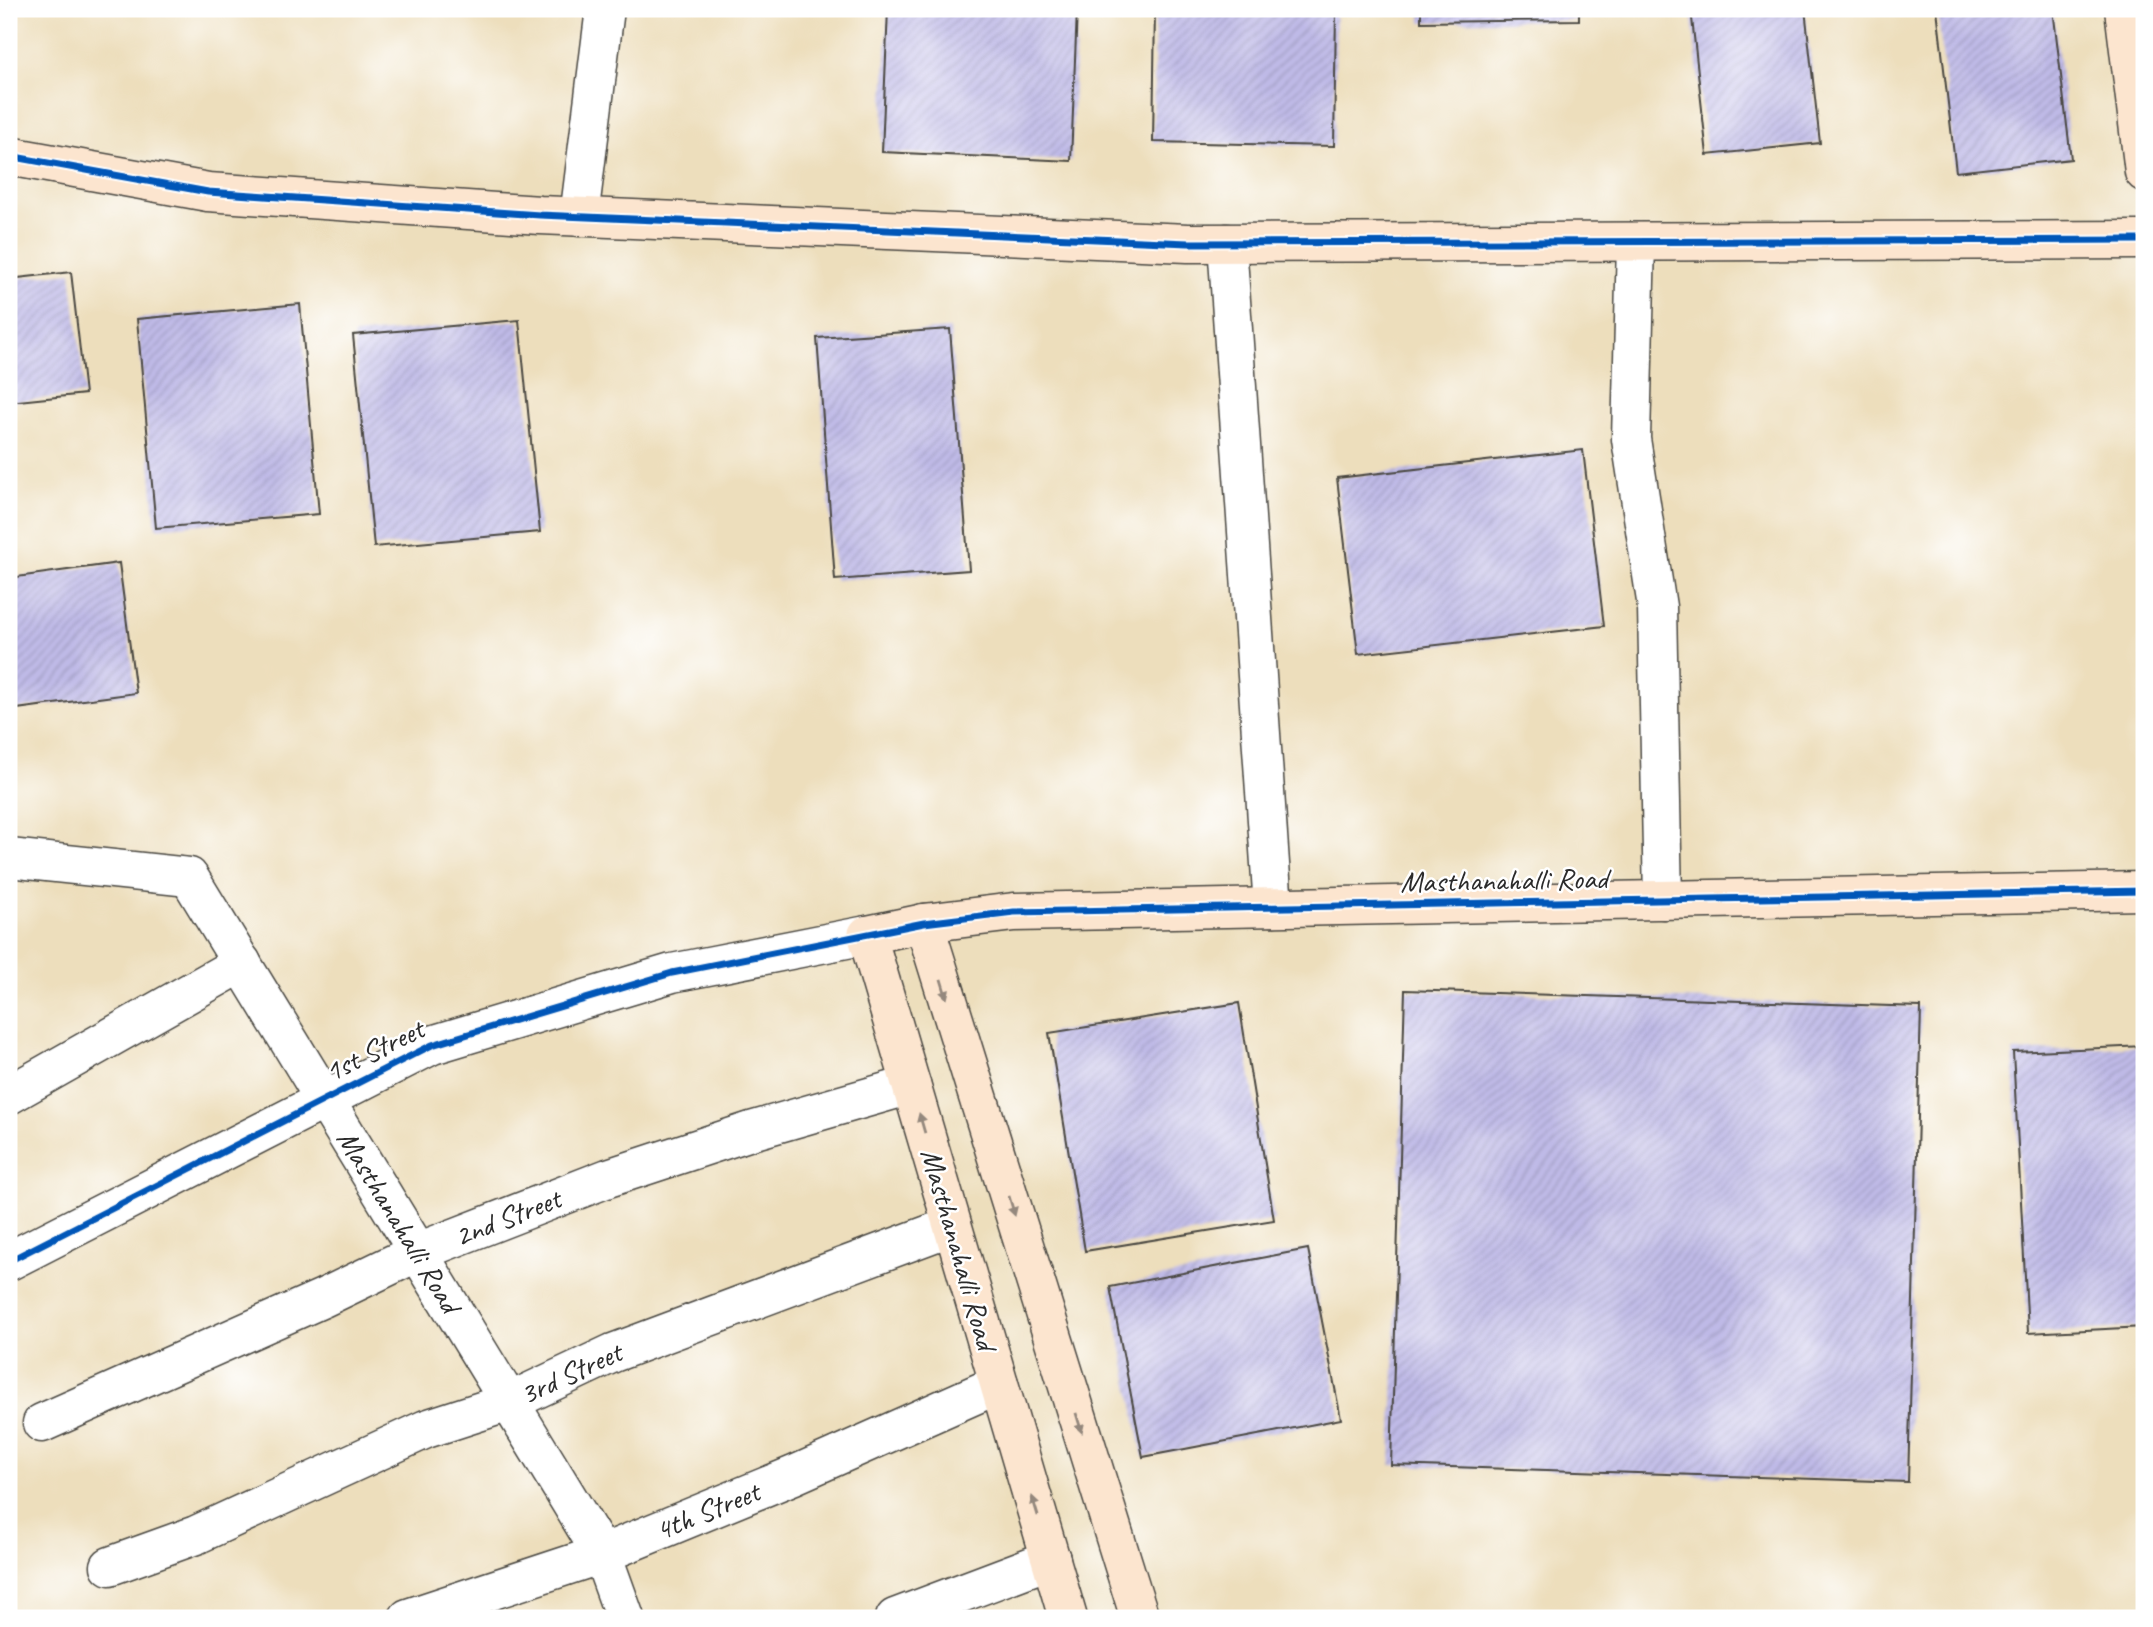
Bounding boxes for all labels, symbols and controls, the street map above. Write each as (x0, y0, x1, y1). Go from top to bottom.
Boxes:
street label: Masthanahalli Road (1400, 859, 1612, 901)
one-way arrow (939, 978, 950, 999)
street label: 1st Street (318, 1008, 433, 1090)
one-way arrow (917, 1112, 927, 1133)
street label: Masthanahalli Road (329, 1123, 471, 1323)
street label: Masthanahalli Road (912, 1144, 1007, 1358)
street label: 2nd Street (449, 1178, 569, 1255)
one-way arrow (1007, 1196, 1017, 1217)
street label: 3rd Street (514, 1332, 629, 1413)
one-way arrow (1075, 1413, 1085, 1434)
street label: 4th Street (649, 1471, 768, 1549)
one-way arrow (1029, 1495, 1039, 1516)

